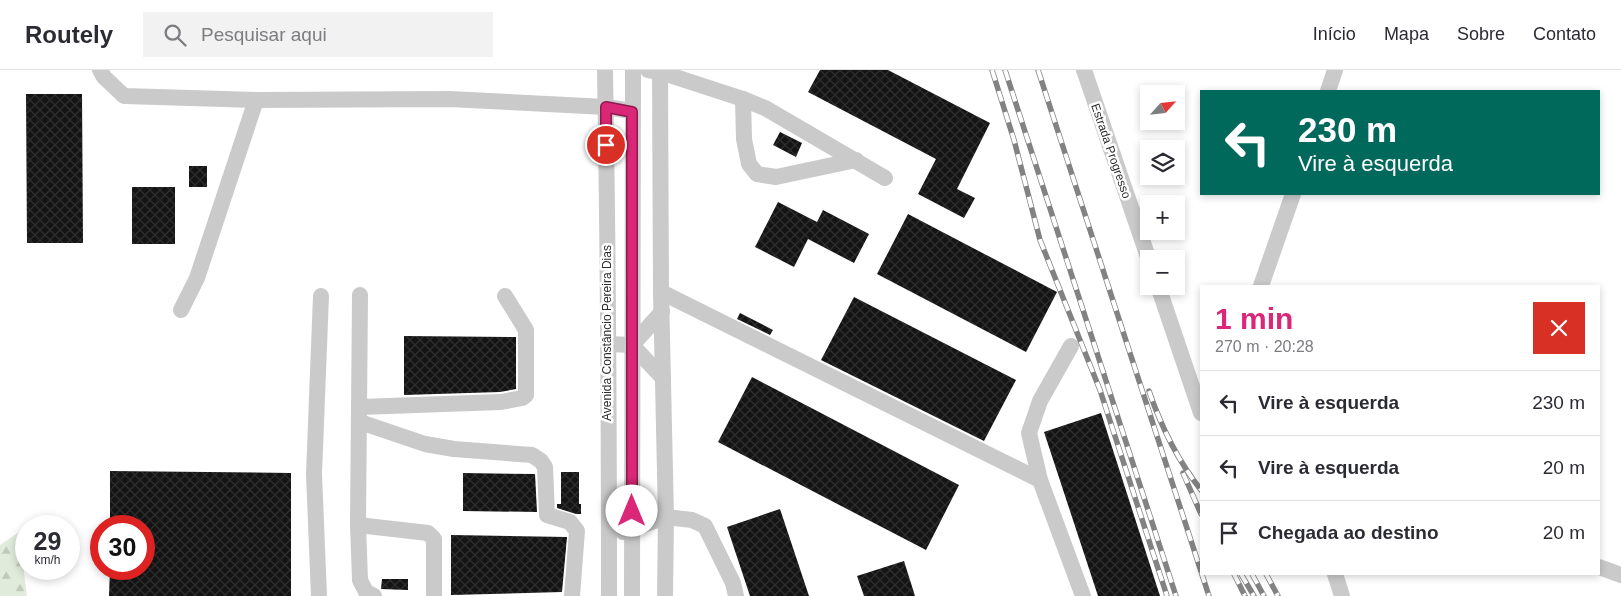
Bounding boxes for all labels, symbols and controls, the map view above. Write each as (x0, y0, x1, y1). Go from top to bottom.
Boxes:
search box (143, 12, 493, 57)
text: Routely (25, 21, 113, 48)
icon: search (161, 21, 189, 49)
text: Pesquisar aqui (201, 24, 327, 45)
text: Início (1313, 24, 1356, 44)
text: Mapa (1384, 24, 1429, 44)
text: Sobre (1457, 24, 1505, 44)
text: Contato (1533, 24, 1596, 44)
north arrow (1140, 85, 1185, 130)
map controls (1140, 85, 1185, 295)
street label: Estrada Progresso (1088, 102, 1134, 201)
icon: left (1215, 110, 1280, 175)
text: 230 m (1298, 110, 1397, 149)
pin (585, 124, 627, 166)
icon: arrive (592, 131, 620, 159)
button: layers (1140, 140, 1185, 185)
text: Vire à esquerda (1298, 151, 1453, 176)
button: + (1140, 195, 1185, 240)
street label: Avenida Constâncio Pereira Dias (600, 245, 614, 421)
button: − (1140, 250, 1185, 295)
text: 1 min (1215, 302, 1293, 335)
button: close (1533, 302, 1585, 354)
text: 270 m · 20:28 (1215, 338, 1314, 355)
icon: left (1215, 389, 1243, 417)
text: Vire à esquerda (1258, 392, 1399, 413)
text: 230 m (1532, 392, 1585, 413)
icon: left (1215, 454, 1243, 482)
text: Vire à esquerda (1258, 457, 1399, 478)
text: 20 m (1543, 457, 1585, 478)
position arrow (605, 484, 657, 536)
speed limit sign: 30 (90, 515, 155, 580)
icon: arrive (1215, 519, 1243, 547)
text: Chegada ao destino (1258, 522, 1439, 543)
text: 20 m (1543, 522, 1585, 543)
text: 29 (34, 527, 61, 555)
text: km/h (34, 553, 61, 567)

